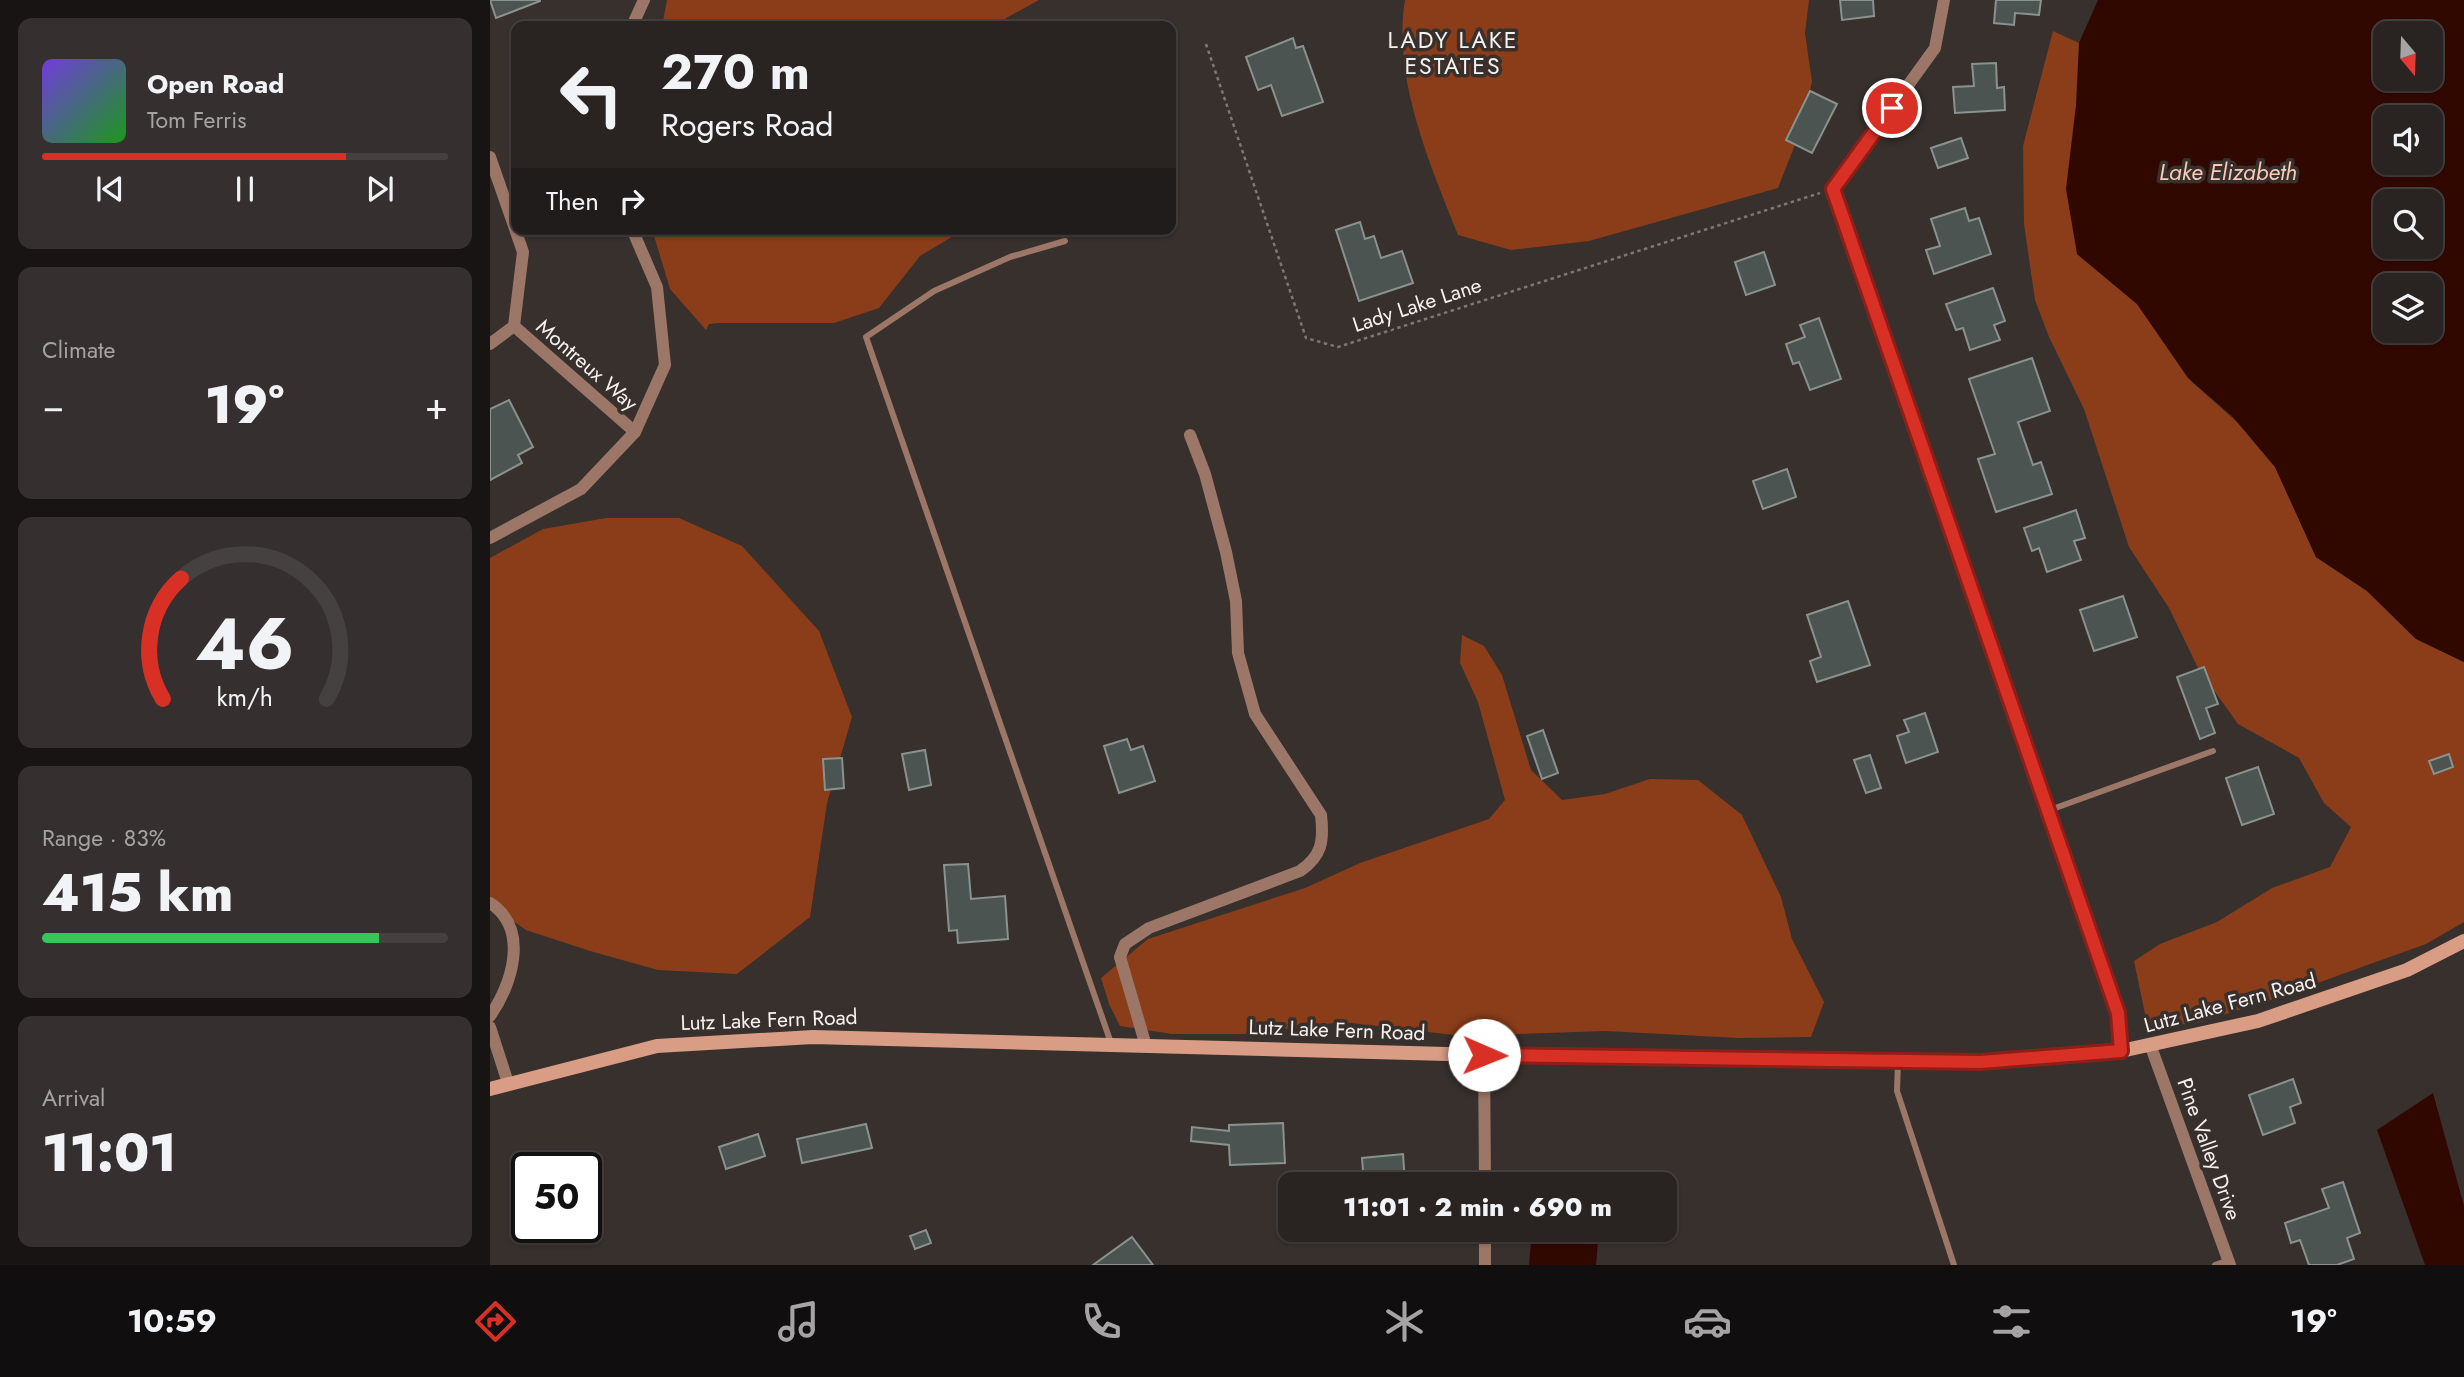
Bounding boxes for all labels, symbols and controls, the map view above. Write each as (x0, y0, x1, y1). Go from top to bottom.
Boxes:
north arrow (2373, 21, 2443, 91)
map controls (2373, 21, 2443, 343)
district label: LADY LAKE ESTATES (1388, 23, 1518, 83)
text: 270 m (661, 37, 810, 107)
icon: left (546, 49, 637, 140)
text: Open Road (147, 65, 284, 103)
pin (1862, 78, 1922, 138)
icon: arrive (1873, 89, 1911, 127)
text: Rogers Road (661, 102, 834, 148)
text: Tom Ferris (147, 103, 246, 137)
button: sound (2373, 105, 2443, 175)
water label: Lake Elizabeth (2159, 155, 2297, 189)
icon: previous (91, 170, 129, 208)
icon: pause (226, 170, 264, 208)
icon: next (361, 170, 399, 208)
text: Then (546, 182, 599, 220)
icon: right (613, 182, 651, 220)
button: search (2373, 189, 2443, 259)
street label: Lady Lake Lane (1349, 270, 1486, 340)
button: layers (2373, 273, 2443, 343)
street label: Montreux Way (529, 312, 645, 418)
text: Climate (42, 333, 115, 367)
text: 19° (205, 367, 284, 443)
text: − (42, 378, 64, 433)
text: + (425, 378, 448, 433)
text: 46 (195, 591, 295, 696)
text: km/h (217, 678, 273, 714)
text: Range · 83% (42, 821, 166, 855)
text: 415 km (42, 855, 233, 931)
street label: Lutz Lake Fern Road (2141, 966, 2319, 1040)
street label: Lutz Lake Fern Road (680, 1002, 858, 1038)
street label: Lutz Lake Fern Road (1248, 1012, 1426, 1048)
position arrow (1447, 1018, 1521, 1092)
street label: Pine Valley Drive (2169, 1074, 2249, 1224)
text: Arrival (42, 1081, 105, 1115)
text: 11:01 (42, 1115, 177, 1191)
speed limit sign: 50 (511, 1152, 602, 1243)
text: 11:01 · 2 min · 690 m (1343, 1188, 1612, 1226)
icon: directions (471, 1297, 520, 1346)
icon: music (774, 1297, 823, 1346)
icon: phone (1077, 1297, 1126, 1346)
icon: climate (1380, 1297, 1429, 1346)
icon: car (1683, 1297, 1732, 1346)
icon: filters (1987, 1297, 2036, 1346)
text: 10:59 (127, 1298, 217, 1344)
text: 19° (2290, 1298, 2337, 1344)

